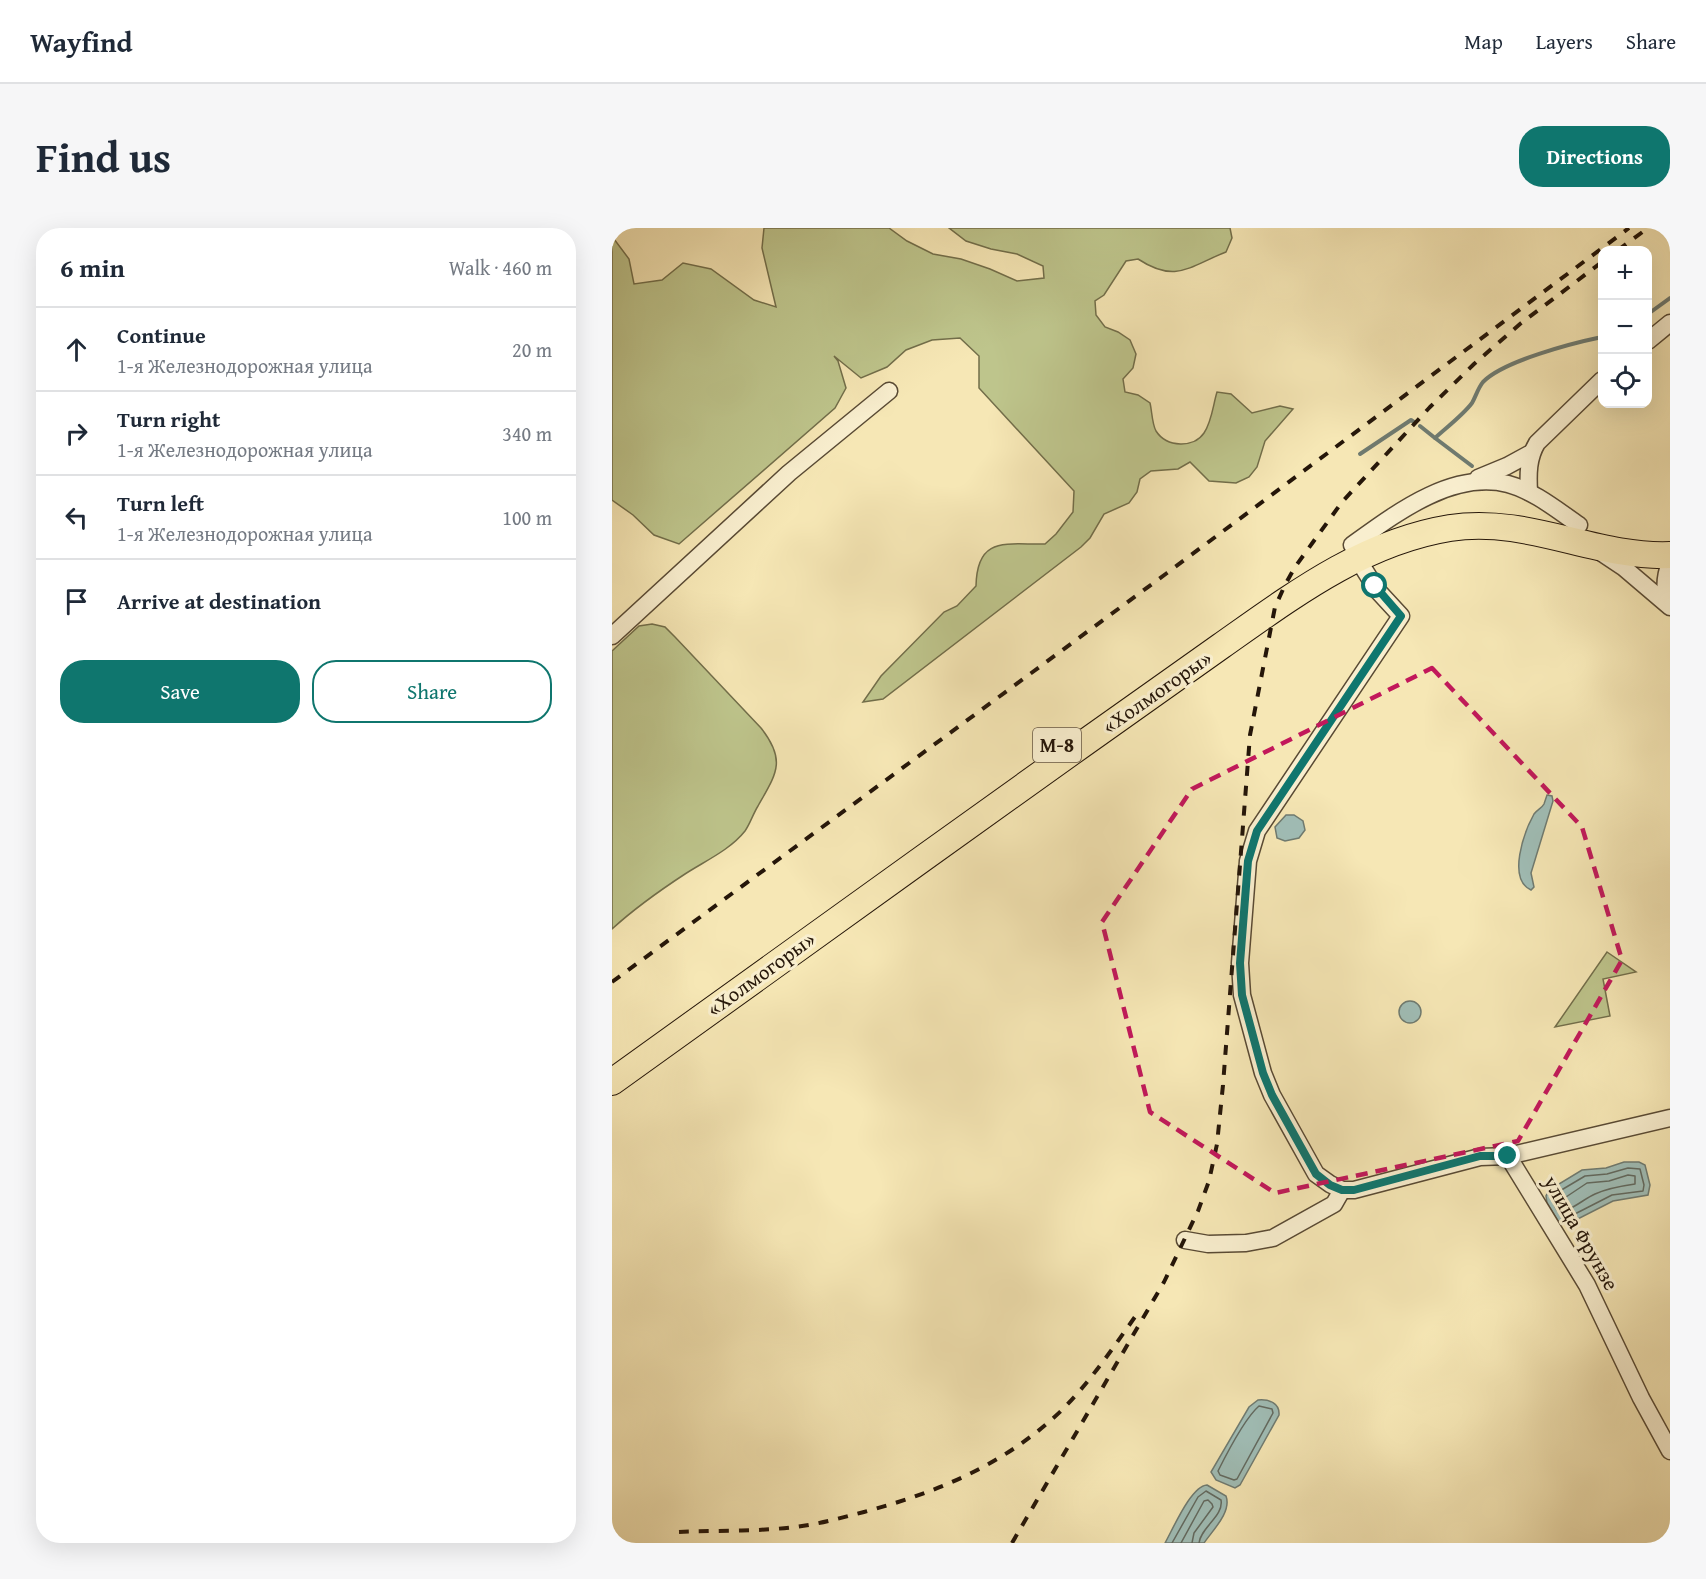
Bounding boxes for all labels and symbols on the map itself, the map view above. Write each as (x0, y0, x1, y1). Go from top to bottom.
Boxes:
route start (1361, 572, 1387, 598)
street label: «Холмогоры» (1096, 642, 1218, 741)
road number: М-8 (1033, 728, 1081, 762)
street label: «Холмогоры» (700, 924, 821, 1024)
route end (1494, 1142, 1520, 1168)
street label: улица Фрунзе (1535, 1169, 1627, 1296)

